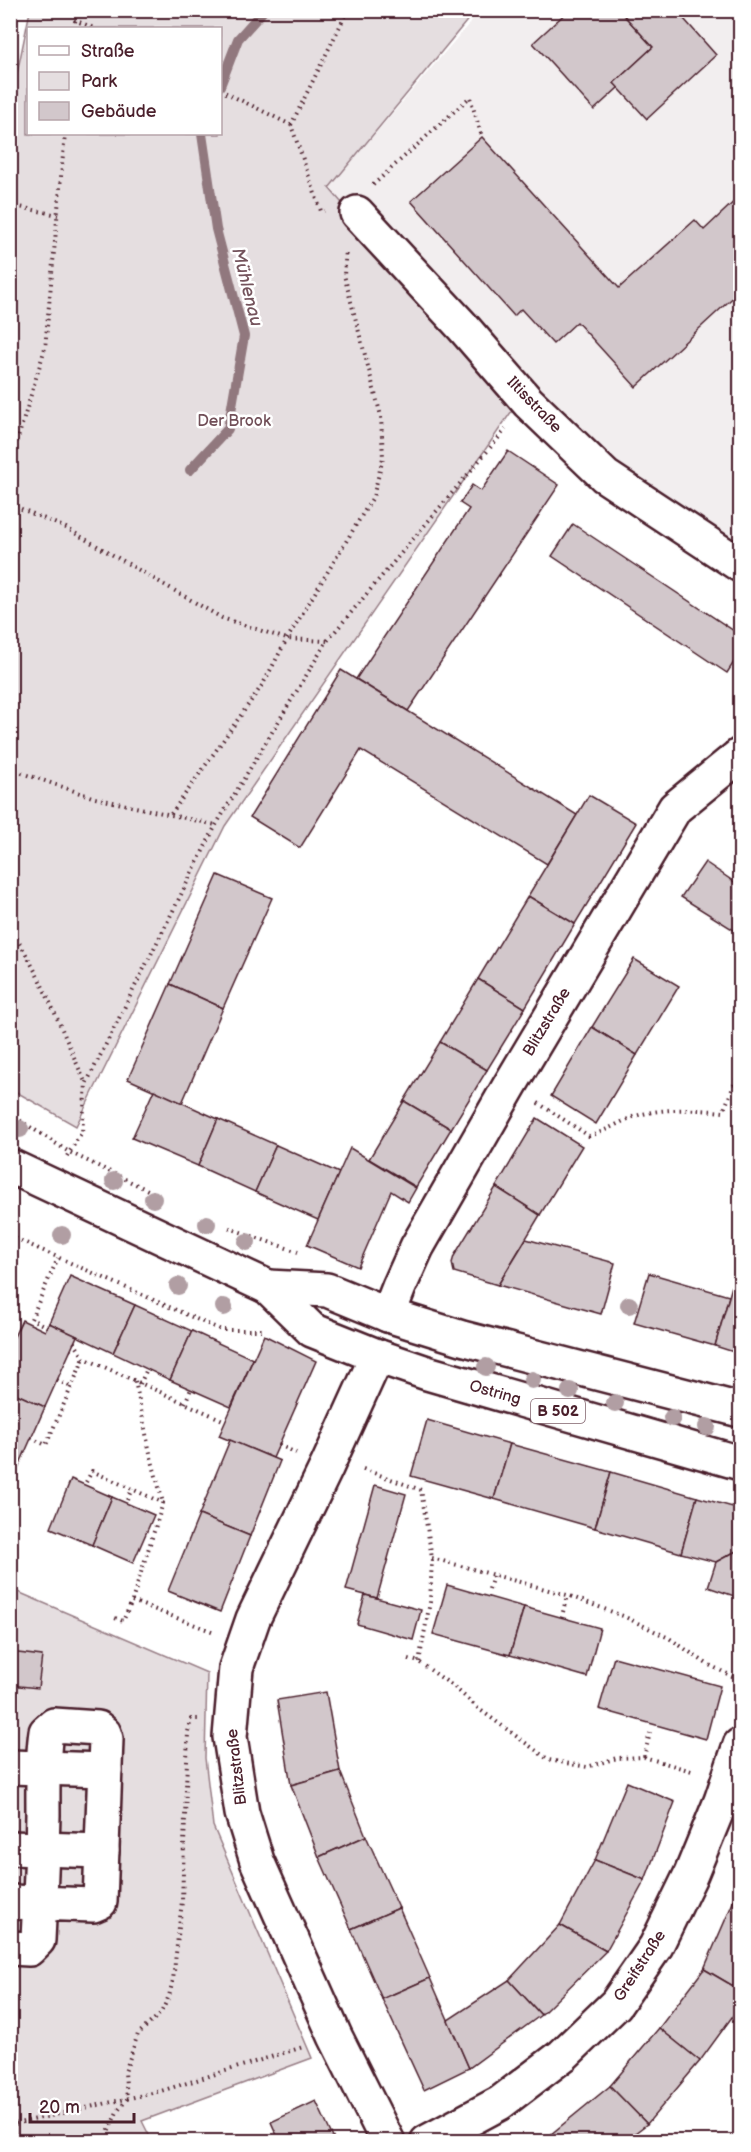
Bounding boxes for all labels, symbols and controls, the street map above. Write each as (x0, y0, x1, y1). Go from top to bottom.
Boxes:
legend (27, 27, 222, 135)
text: Straße (81, 41, 135, 62)
text: Park (81, 71, 117, 92)
text: Gebäude (81, 101, 157, 122)
water label: Mühlenau (227, 246, 267, 328)
street label: Iltisstraße (503, 373, 566, 437)
park label: Der Brook (197, 412, 271, 431)
street label: Blitzstraße (519, 984, 575, 1060)
street label: Ostring (467, 1377, 523, 1409)
road number: B 502 (531, 1399, 585, 1423)
street label: Blitzstraße (223, 1727, 251, 1806)
street label: Greifstraße (610, 1926, 670, 2005)
scale bar (30, 2086, 134, 2124)
text: 20 m (39, 2097, 80, 2118)

